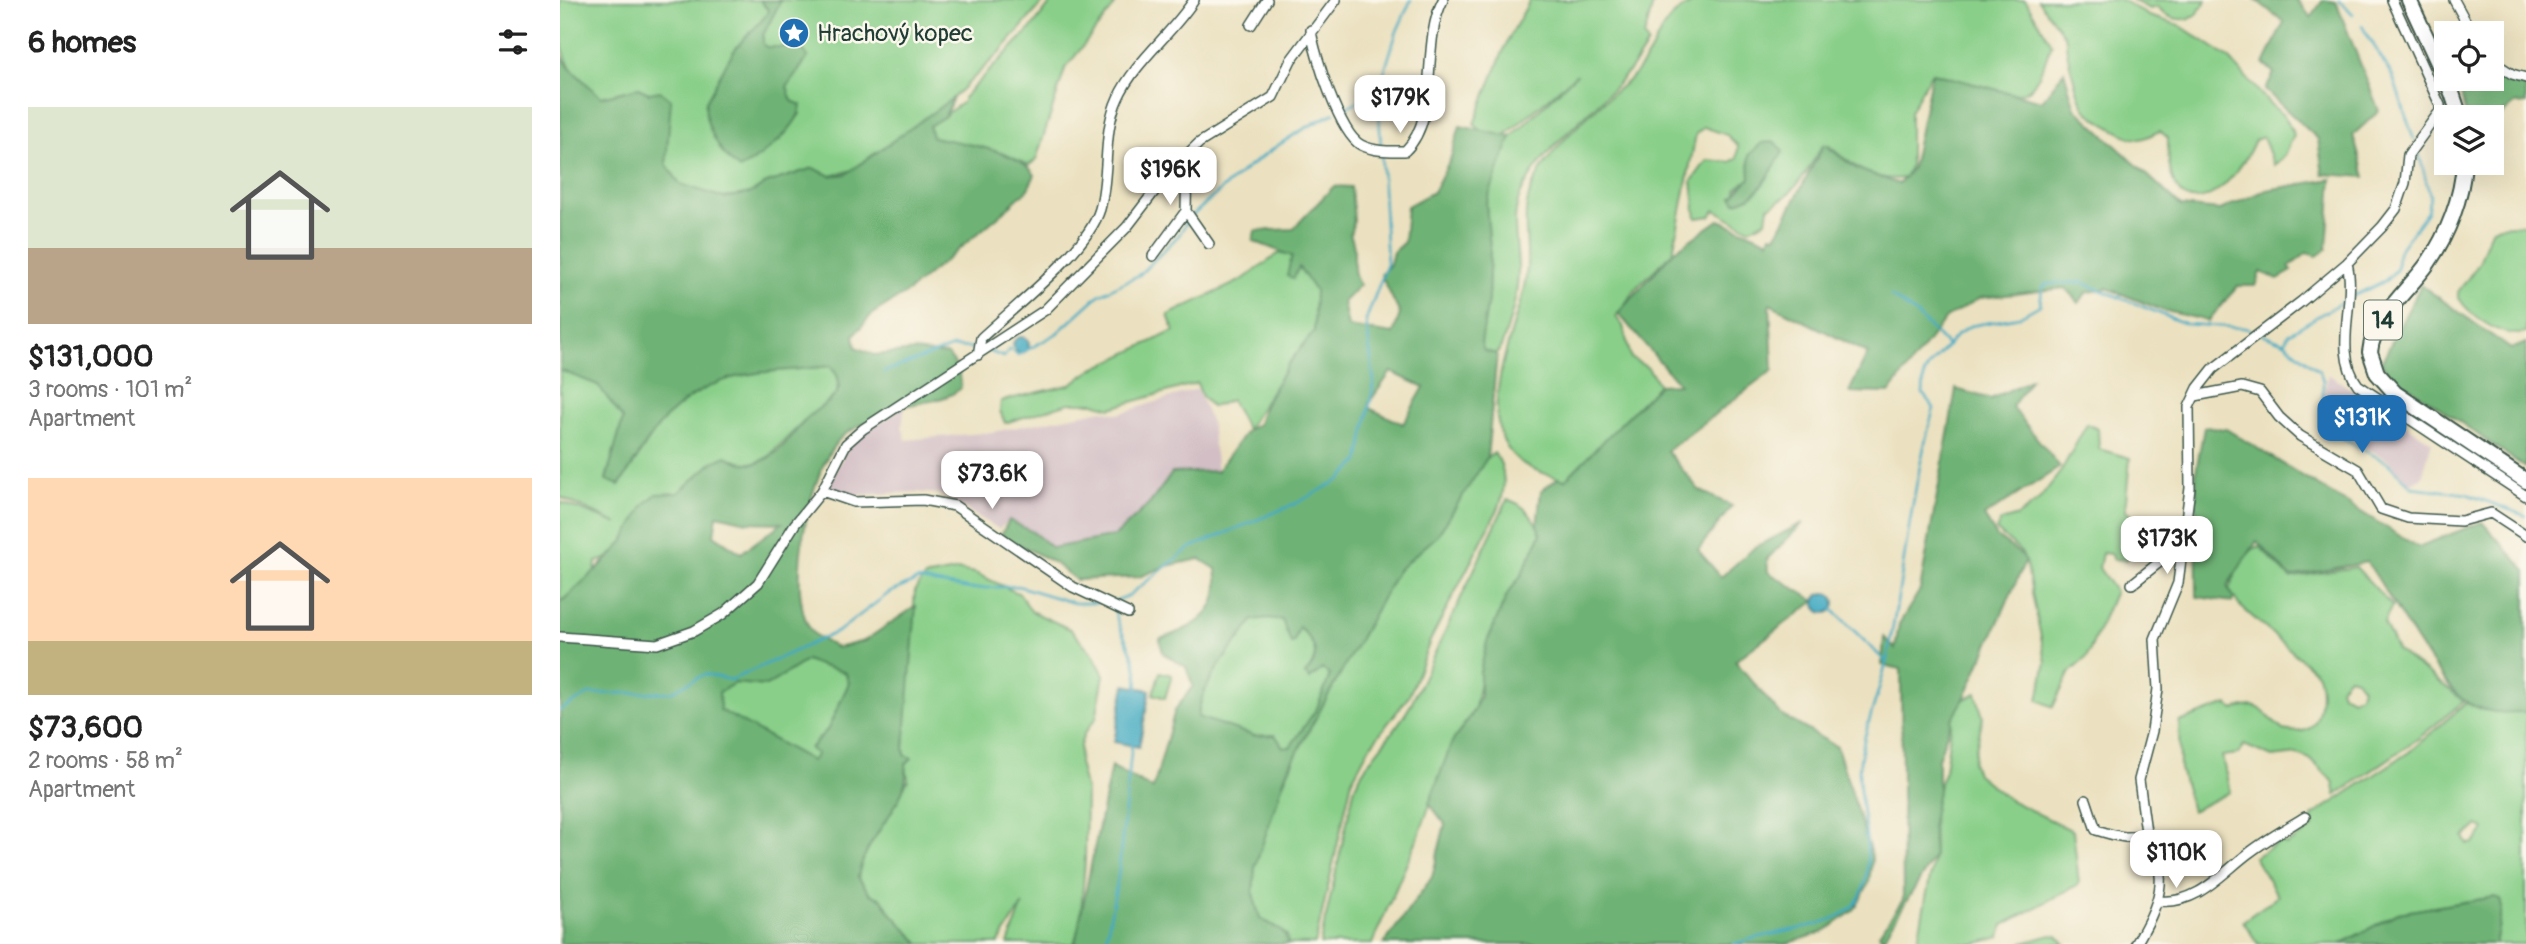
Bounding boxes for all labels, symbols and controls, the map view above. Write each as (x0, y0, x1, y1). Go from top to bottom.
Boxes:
place icon: Hrachový kopec (777, 16, 811, 50)
place label: Hrachový kopec (817, 19, 973, 48)
map controls (2434, 21, 2504, 175)
button: locate (2434, 21, 2504, 91)
icon: filters (494, 23, 532, 61)
text: 6 homes (28, 24, 136, 61)
pin: $179K (1351, 76, 1449, 135)
text: $179K (1370, 83, 1430, 112)
button: layers (2434, 105, 2504, 175)
pin: $196K (1121, 148, 1219, 207)
icon: home (217, 152, 343, 278)
text: $196K (1140, 155, 1200, 184)
road number: 14 (2364, 300, 2402, 340)
text: $131,000 (28, 338, 154, 375)
text: 3 rooms · 101 m² (28, 375, 192, 404)
pin: $131K (2313, 396, 2411, 455)
text: $131K (2333, 403, 2391, 432)
text: Apartment (28, 404, 135, 433)
pin: $73.6K (935, 452, 1049, 511)
text: $73.6K (957, 459, 1027, 488)
pin: $173K (2118, 516, 2216, 576)
icon: home (217, 523, 343, 649)
text: $173K (2137, 524, 2197, 553)
text: $73,600 (28, 709, 143, 746)
text: 2 rooms · 58 m² (28, 746, 183, 775)
text: Apartment (28, 775, 135, 804)
pin: $110K (2127, 830, 2225, 890)
text: $110K (2146, 838, 2206, 867)

